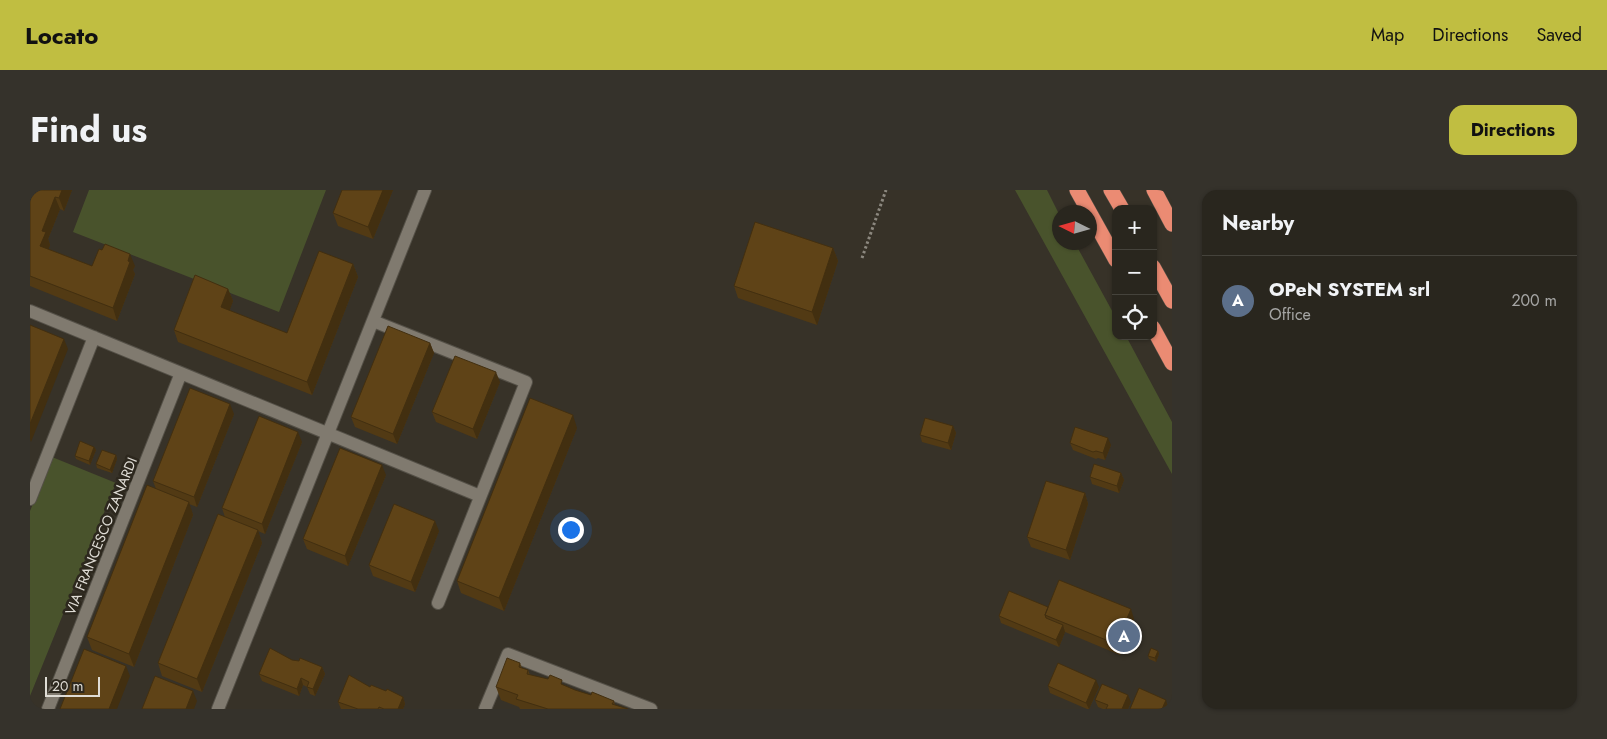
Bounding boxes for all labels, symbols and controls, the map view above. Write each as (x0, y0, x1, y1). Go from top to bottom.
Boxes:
text: Locato (25, 18, 98, 53)
text: Map (1371, 22, 1404, 48)
text: Directions (1432, 22, 1508, 48)
text: Saved (1536, 22, 1582, 48)
text: Find us (30, 105, 147, 155)
button: Directions (1449, 105, 1577, 155)
north arrow (1052, 205, 1097, 250)
map controls (1112, 205, 1157, 340)
button: + (1112, 205, 1157, 250)
text: Nearby (1222, 208, 1294, 238)
button: − (1112, 250, 1157, 295)
text: OPeN SYSTEM srl (1269, 276, 1430, 303)
text: A (1232, 289, 1244, 312)
text: 200 m (1511, 289, 1557, 312)
button: locate (1112, 295, 1157, 340)
text: Office (1269, 303, 1311, 326)
street label: VIA FRANCESCO ZANARDI (60, 454, 142, 618)
your location (558, 517, 584, 543)
pin: A (1108, 617, 1140, 655)
scale bar (45, 674, 100, 697)
text: 20 m (52, 676, 84, 696)

